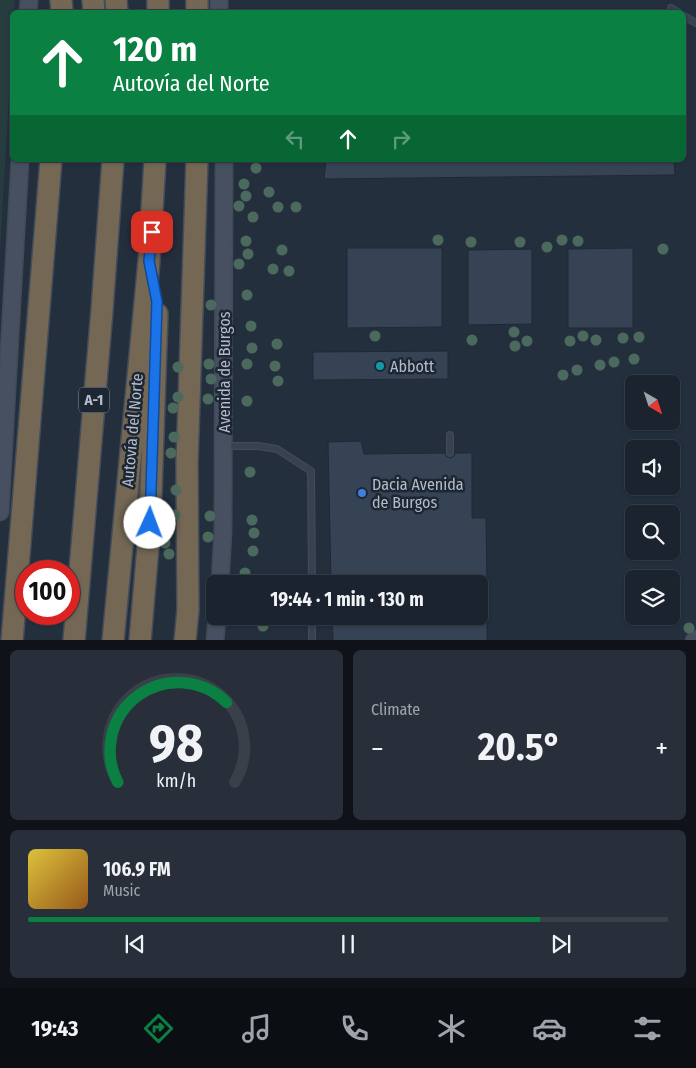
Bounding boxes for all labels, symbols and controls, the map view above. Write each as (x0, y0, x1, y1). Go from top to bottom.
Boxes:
text: 120 m (113, 28, 197, 70)
icon: ahead (30, 30, 95, 95)
text: Autovía del Norte (113, 70, 270, 97)
icon: left (281, 125, 309, 153)
icon: ahead (334, 125, 362, 153)
icon: right (387, 125, 415, 153)
pin (131, 211, 173, 253)
icon: arrive (138, 218, 166, 246)
street label: Avenida de Burgos (215, 311, 234, 433)
place label: Abbott (390, 357, 435, 376)
marker: Abbott (374, 360, 386, 372)
street label: Autovía del Norte (118, 372, 147, 488)
north arrow (625, 375, 680, 430)
map controls (625, 375, 680, 625)
road number: A-1 (79, 388, 109, 412)
button: sound (625, 440, 680, 495)
place label: Dacia Avenida de Burgos (372, 475, 464, 512)
marker: Dacia Avenida de Burgos (356, 487, 368, 499)
position arrow (123, 496, 175, 548)
button: search (625, 505, 680, 560)
speed limit sign: 100 (15, 560, 80, 625)
button: layers (625, 570, 680, 625)
text: 19:44 · 1 min · 130 m (270, 588, 424, 611)
text: Climate (371, 700, 420, 719)
text: 98 (149, 712, 204, 775)
text: 20.5° (478, 724, 561, 770)
text: − (371, 732, 384, 765)
text: + (655, 732, 668, 765)
text: km/h (157, 770, 196, 792)
text: 106.9 FM (103, 858, 171, 881)
text: Music (103, 881, 140, 900)
icon: previous (121, 930, 149, 958)
icon: pause (334, 930, 362, 958)
icon: next (547, 930, 575, 958)
icon: directions (141, 1011, 176, 1046)
icon: music (239, 1011, 274, 1046)
icon: phone (337, 1011, 372, 1046)
icon: climate (434, 1011, 469, 1046)
icon: car (532, 1011, 567, 1046)
icon: filters (630, 1011, 665, 1046)
text: 19:43 (31, 1015, 78, 1042)

